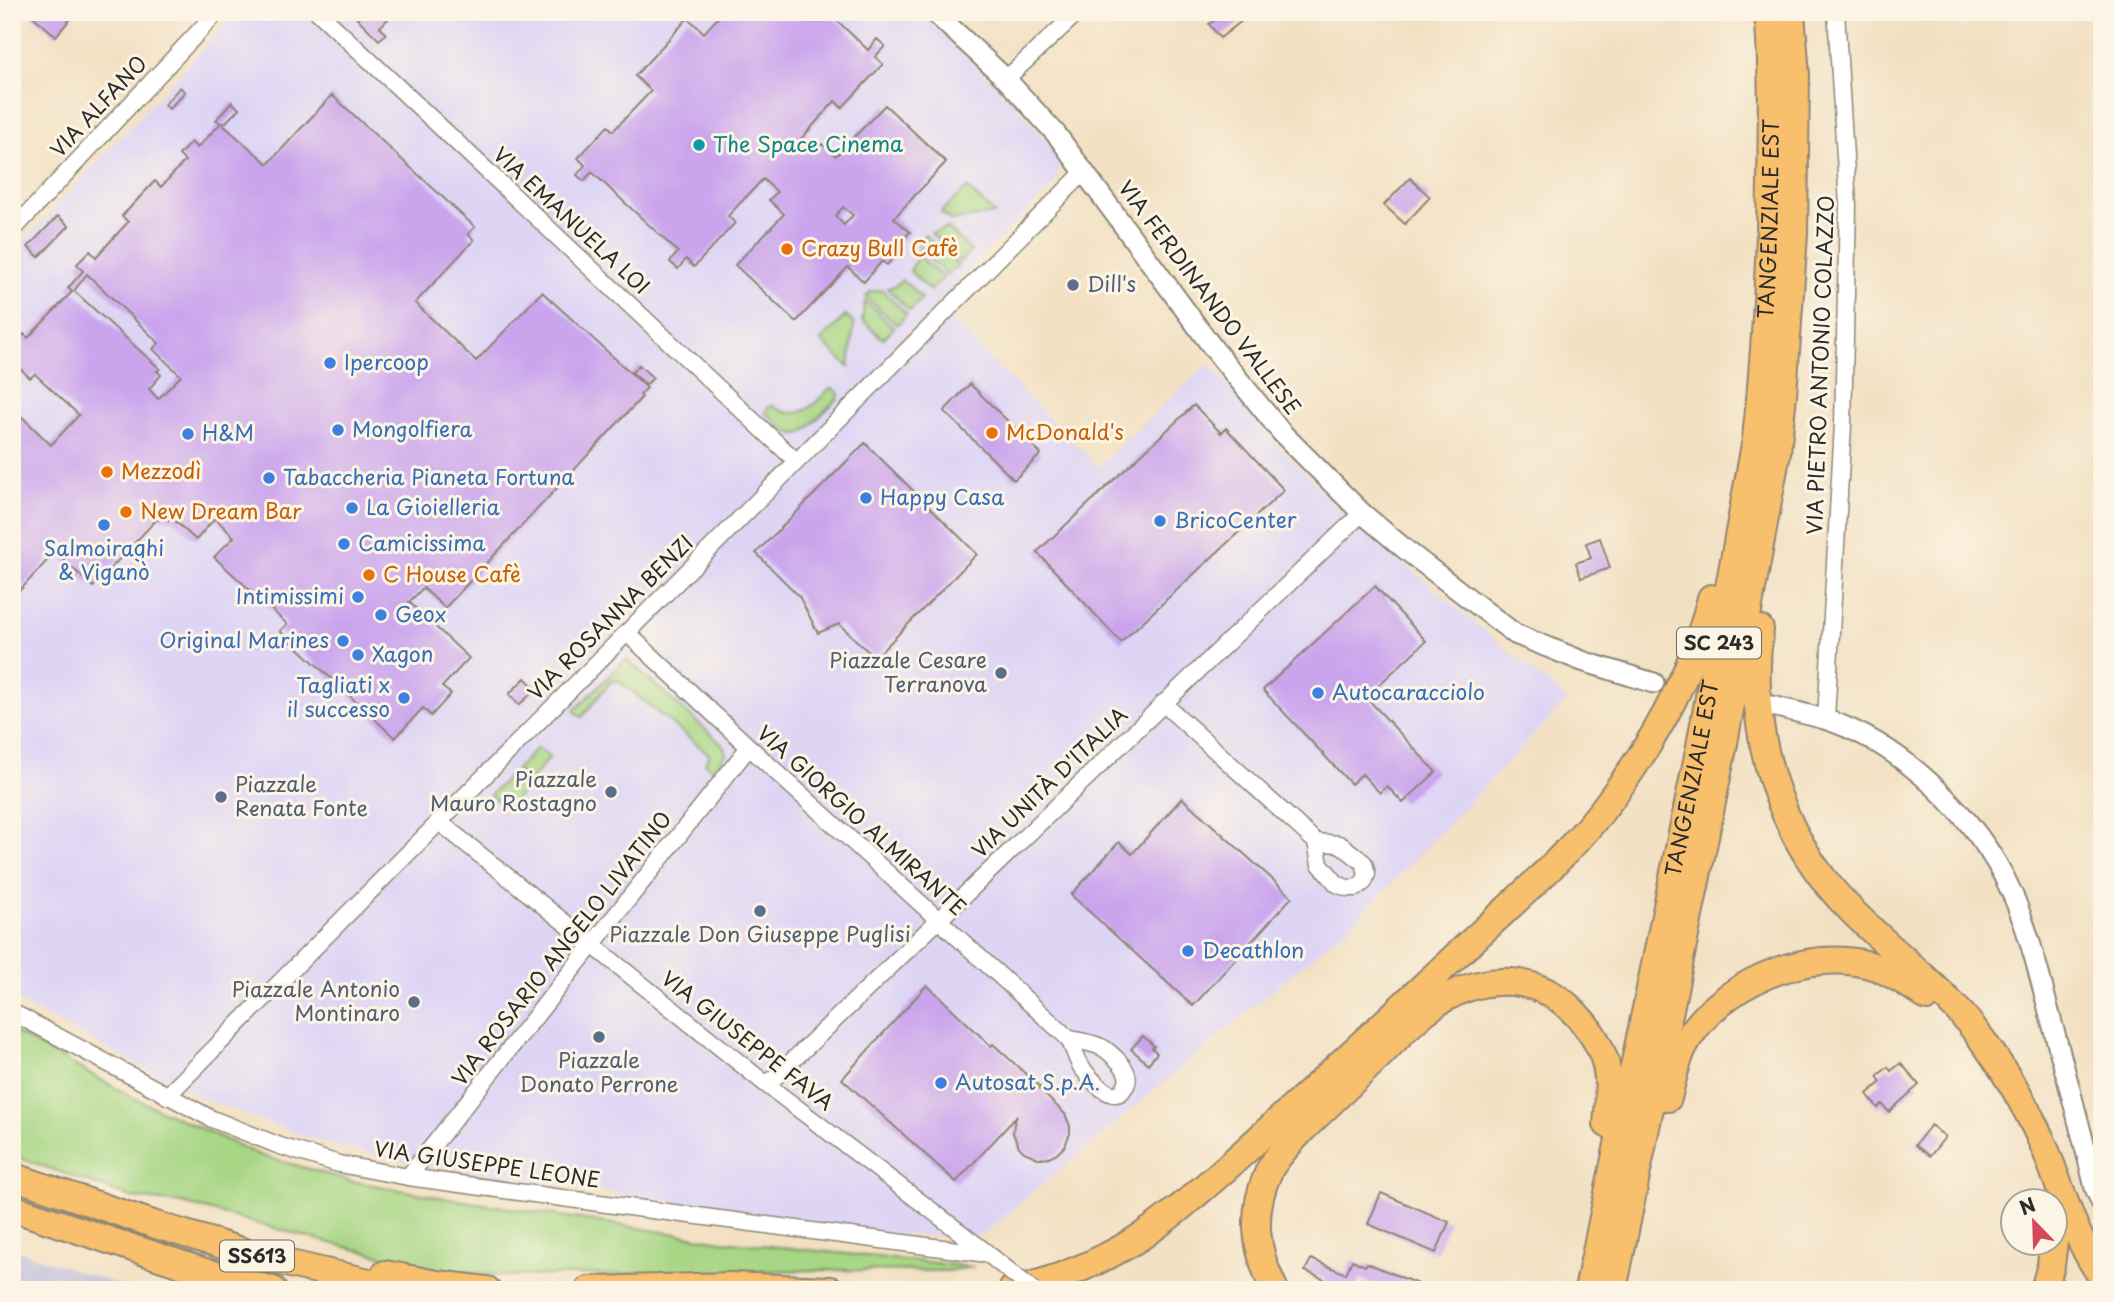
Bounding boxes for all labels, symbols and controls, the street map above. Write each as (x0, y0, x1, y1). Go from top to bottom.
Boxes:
street label: VIA ALFANO (42, 47, 153, 164)
street label: TANGENZIALE EST (1748, 118, 1786, 320)
place label: The Space Cinema (713, 127, 903, 159)
marker: The Space Cinema (691, 137, 707, 153)
street label: VIA EMANUELA LOI (487, 138, 658, 301)
street label: VIA FERDINANDO VALLESE (1112, 173, 1310, 421)
street label: VIA PIETRO ANTONIO COLAZZO (1797, 195, 1841, 535)
place label: Crazy Bull Cafè (801, 231, 958, 263)
marker: Crazy Bull Cafè (779, 241, 795, 257)
place label: Dill's (1087, 267, 1136, 299)
marker: Dill's (1065, 277, 1081, 293)
place label: Ipercoop (344, 345, 429, 377)
marker: Ipercoop (322, 355, 338, 371)
place label: Mongolfiera (352, 412, 473, 444)
place label: McDonald's (1006, 415, 1124, 447)
place label: H&M (202, 416, 254, 448)
marker: Mongolfiera (330, 422, 346, 438)
marker: McDonald's (984, 425, 1000, 441)
marker: H&M (180, 426, 196, 442)
place label: Mezzodì (121, 454, 201, 486)
place label: Tabaccheria Pianeta Fortuna (283, 460, 574, 492)
marker: Mezzodì (99, 464, 115, 480)
marker: Tabaccheria Pianeta Fortuna (261, 470, 277, 486)
place label: Happy Casa (880, 480, 1005, 512)
place label: La Gioielleria (366, 490, 501, 522)
marker: Happy Casa (858, 490, 874, 506)
place label: New Dream Bar (140, 494, 302, 526)
marker: La Gioielleria (344, 500, 360, 516)
place label: BricoCenter (1174, 503, 1297, 535)
marker: New Dream Bar (118, 504, 134, 520)
marker: BricoCenter (1152, 513, 1168, 529)
marker: Salmoiraghi & Viganò (96, 517, 112, 533)
place label: Camicissima (358, 526, 486, 558)
street label: VIA ROSANNA BENZI (519, 526, 700, 707)
place label: Salmoiraghi & Viganò (44, 531, 164, 587)
marker: Camicissima (336, 536, 352, 552)
place label: C House Cafè (383, 557, 521, 589)
marker: C House Cafè (361, 567, 377, 583)
place label: Intimissimi (236, 579, 344, 611)
marker: Intimissimi (350, 589, 366, 605)
place label: Geox (395, 597, 446, 629)
marker: Geox (373, 607, 389, 623)
place label: Original Marines (159, 623, 329, 655)
road number: SC 243 (1677, 628, 1761, 658)
marker: Original Marines (335, 633, 351, 649)
place label: Xagon (372, 637, 433, 669)
place label: Piazzale Cesare Terranova (829, 643, 987, 699)
marker: Xagon (350, 647, 366, 663)
marker: Piazzale Cesare Terranova (993, 665, 1009, 681)
place label: Tagliati x il successo (287, 668, 390, 724)
place label: Autocaracciolo (1332, 675, 1485, 707)
street label: TANGENZIALE EST (1655, 677, 1726, 879)
marker: Autocaracciolo (1310, 685, 1326, 701)
marker: Tagliati x il successo (396, 690, 412, 706)
street label: VIA UNITÀ D'ITALIA (963, 698, 1134, 865)
street label: VIA GIORGIO ALMIRANTE (751, 717, 974, 922)
place label: Piazzale Mauro Rostagno (430, 762, 597, 818)
place label: Piazzale Renata Fonte (235, 767, 368, 823)
marker: Piazzale Mauro Rostagno (603, 784, 619, 800)
marker: Piazzale Renata Fonte (213, 789, 229, 805)
street label: VIA ROSARIO ANGELO LIVATINO (443, 803, 678, 1092)
marker: Piazzale Don Giuseppe Puglisi (752, 903, 768, 919)
place label: Piazzale Don Giuseppe Puglisi (609, 917, 911, 949)
place label: Decathlon (1202, 933, 1304, 965)
marker: Decathlon (1180, 943, 1196, 959)
street label: VIA GIUSEPPE FAVA (655, 962, 841, 1117)
place label: Piazzale Antonio Montinaro (232, 972, 400, 1028)
marker: Piazzale Antonio Montinaro (406, 994, 422, 1010)
marker: Piazzale Donato Perrone (591, 1029, 607, 1045)
place label: Piazzale Donato Perrone (519, 1043, 679, 1099)
place label: Autosat S.p.A. (955, 1065, 1100, 1097)
marker: Autosat S.p.A. (933, 1075, 949, 1091)
street label: VIA GIUSEPPE LEONE (372, 1131, 602, 1195)
north arrow (1998, 1186, 2068, 1256)
text: N (2015, 1190, 2039, 1221)
road number: SS613 (220, 1240, 294, 1272)

